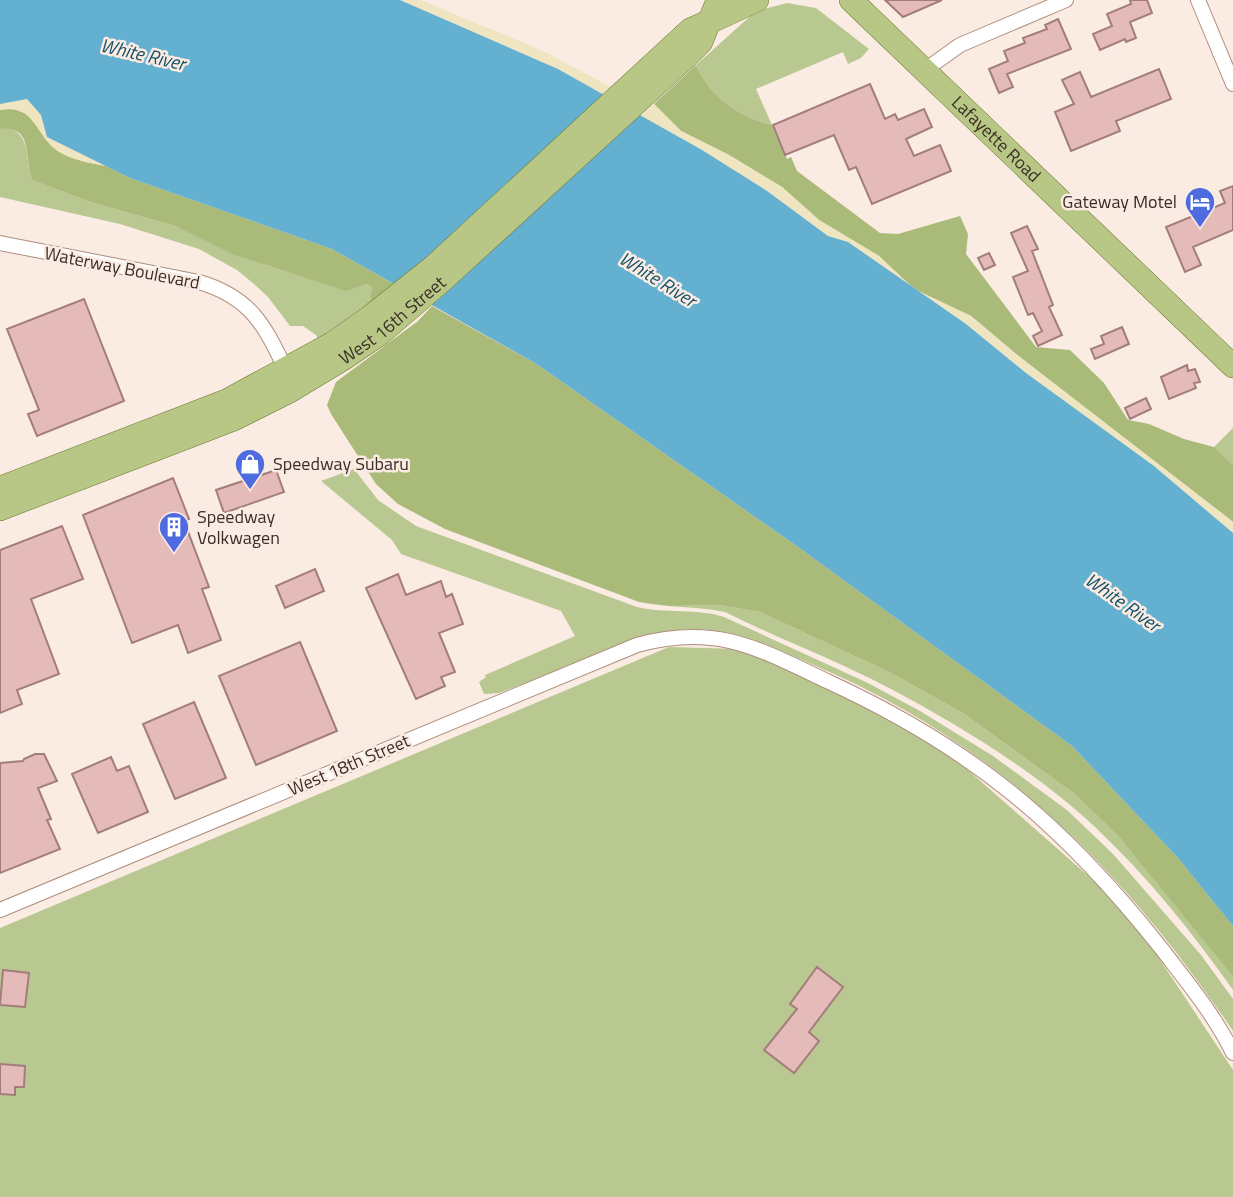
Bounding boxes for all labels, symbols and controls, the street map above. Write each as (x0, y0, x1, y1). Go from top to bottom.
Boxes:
water label: White River (98, 30, 190, 78)
street label: Lafayette Road (946, 89, 1047, 188)
hotel icon: Gateway Motel (1183, 185, 1217, 229)
place label: Gateway Motel (1062, 188, 1177, 215)
street label: Waterway Boulevard (42, 239, 202, 296)
water label: White River (614, 244, 704, 315)
street label: West 16th Street (333, 269, 452, 371)
shop icon: Speedway Subaru (233, 447, 267, 491)
place label: Speedway Subaru (273, 450, 409, 477)
place label: Speedway Volkwagen (197, 503, 280, 551)
building icon: Speedway Volkwagen (157, 510, 191, 554)
water label: White River (1080, 565, 1168, 639)
street label: West 18th Street (284, 726, 414, 802)

